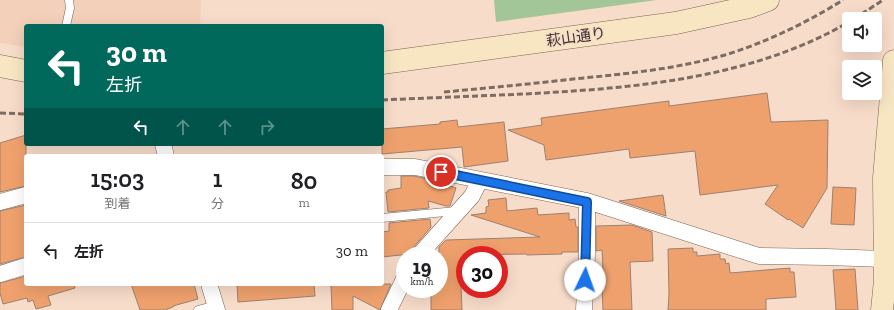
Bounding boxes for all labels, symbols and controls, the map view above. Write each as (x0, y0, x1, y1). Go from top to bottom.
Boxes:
map controls (842, 12, 882, 100)
button: sound (842, 12, 882, 52)
street label: 萩山通り (545, 24, 607, 50)
text: 30 m (106, 36, 167, 69)
icon: left (40, 40, 92, 92)
button: layers (842, 60, 882, 100)
text: 左折 (106, 74, 142, 96)
icon: left (130, 116, 152, 138)
icon: ahead (172, 116, 194, 138)
icon: ahead (214, 116, 236, 138)
icon: right (256, 116, 278, 138)
pin (424, 155, 458, 189)
icon: arrive (430, 161, 452, 183)
text: 15:03 (91, 164, 144, 193)
text: 1 (213, 164, 222, 193)
text: 80 (291, 166, 317, 195)
text: m (298, 195, 310, 210)
text: 到着 (105, 196, 131, 211)
text: 分 (211, 196, 224, 211)
icon: left (40, 240, 62, 262)
text: 30 m (336, 242, 368, 260)
text: 左折 (74, 243, 104, 261)
speed limit sign: 30 (456, 246, 508, 298)
text: 19 (413, 255, 431, 279)
position arrow (564, 259, 606, 301)
text: km/h (411, 276, 433, 288)

